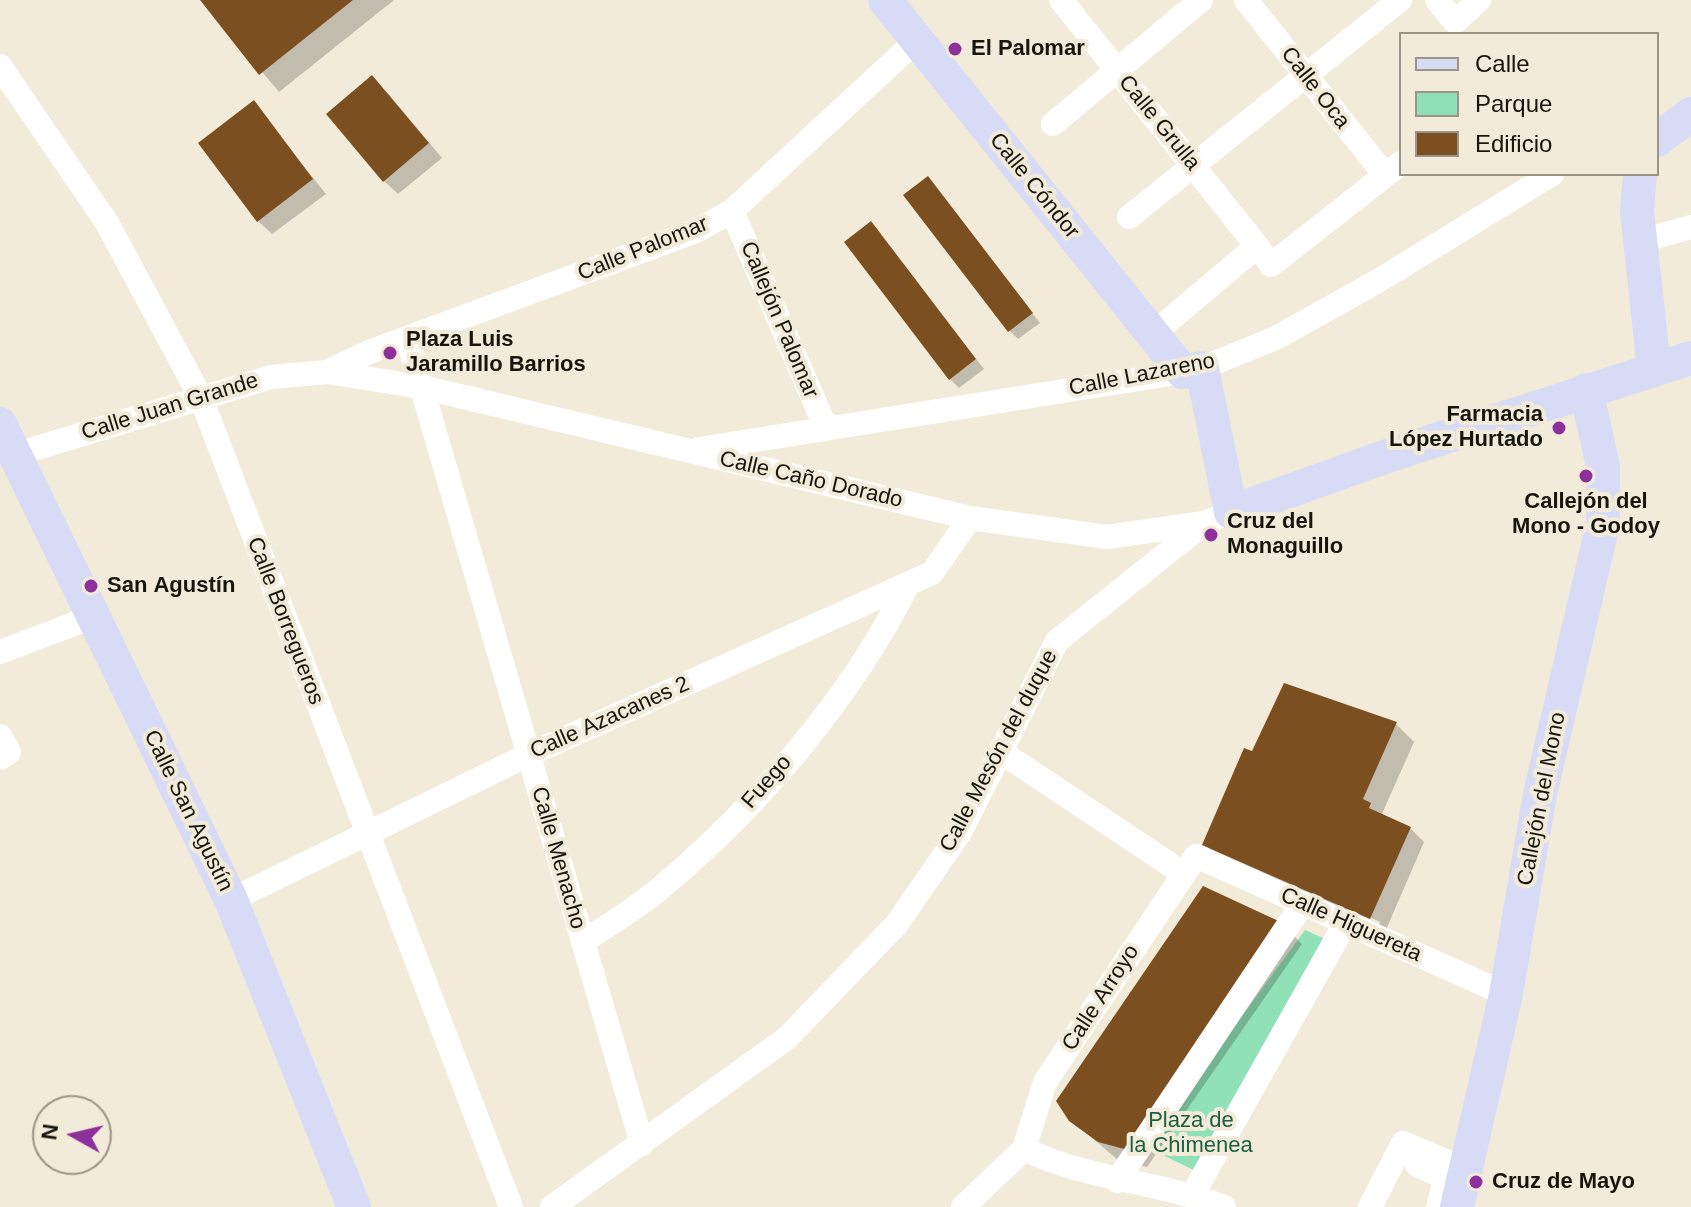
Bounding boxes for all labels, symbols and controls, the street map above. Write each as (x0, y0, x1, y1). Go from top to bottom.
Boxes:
legend (1399, 32, 1659, 176)
place label: El Palomar (971, 36, 1085, 62)
marker: El Palomar (946, 40, 964, 58)
street label: Calle Oca (1275, 42, 1355, 134)
text: Calle (1475, 50, 1530, 77)
street label: Calle Grulla (1113, 70, 1205, 176)
text: Parque (1475, 90, 1552, 117)
street label: Calle Cóndor (983, 128, 1085, 244)
text: Edificio (1475, 130, 1552, 157)
street label: Calle Palomar (574, 211, 712, 287)
street label: Callejón Palomar (734, 238, 824, 402)
place label: Plaza Luis Jaramillo Barrios (406, 327, 586, 378)
marker: Plaza Luis Jaramillo Barrios (381, 344, 399, 362)
street label: Calle Lazareno (1067, 348, 1217, 402)
street label: Calle Juan Grande (78, 368, 262, 446)
place label: Farmacia López Hurtado (1389, 402, 1543, 454)
marker: Farmacia López Hurtado (1550, 419, 1568, 437)
street label: Calle Caño Dorado (717, 446, 905, 514)
marker: Callejón del Mono - Godoy (1577, 467, 1595, 485)
place label: Callejón del Mono - Godoy (1512, 489, 1660, 540)
place label: Cruz del Monaguillo (1227, 509, 1343, 560)
marker: Cruz del Monaguillo (1202, 526, 1220, 544)
street label: Calle Borregueros (241, 534, 329, 708)
place label: San Agustín (107, 573, 235, 599)
marker: San Agustín (82, 577, 100, 595)
street label: Calle Mesón del duque (935, 645, 1063, 857)
street label: Calle Azacanes 2 (526, 671, 694, 765)
street label: Callejón del Mono (1512, 710, 1572, 888)
street label: Calle San Agustín (138, 726, 238, 896)
street label: Fuego (737, 750, 797, 814)
street label: Calle Menacho (525, 784, 591, 932)
street label: Calle Higuereta (1276, 882, 1426, 968)
street label: Calle Arroyo (1057, 940, 1145, 1056)
north arrow (32, 1095, 112, 1175)
park label: Plaza de la Chimenea (1129, 1108, 1253, 1160)
text: N (36, 1122, 63, 1141)
place label: Cruz de Mayo (1492, 1169, 1635, 1195)
marker: Cruz de Mayo (1467, 1173, 1485, 1191)

